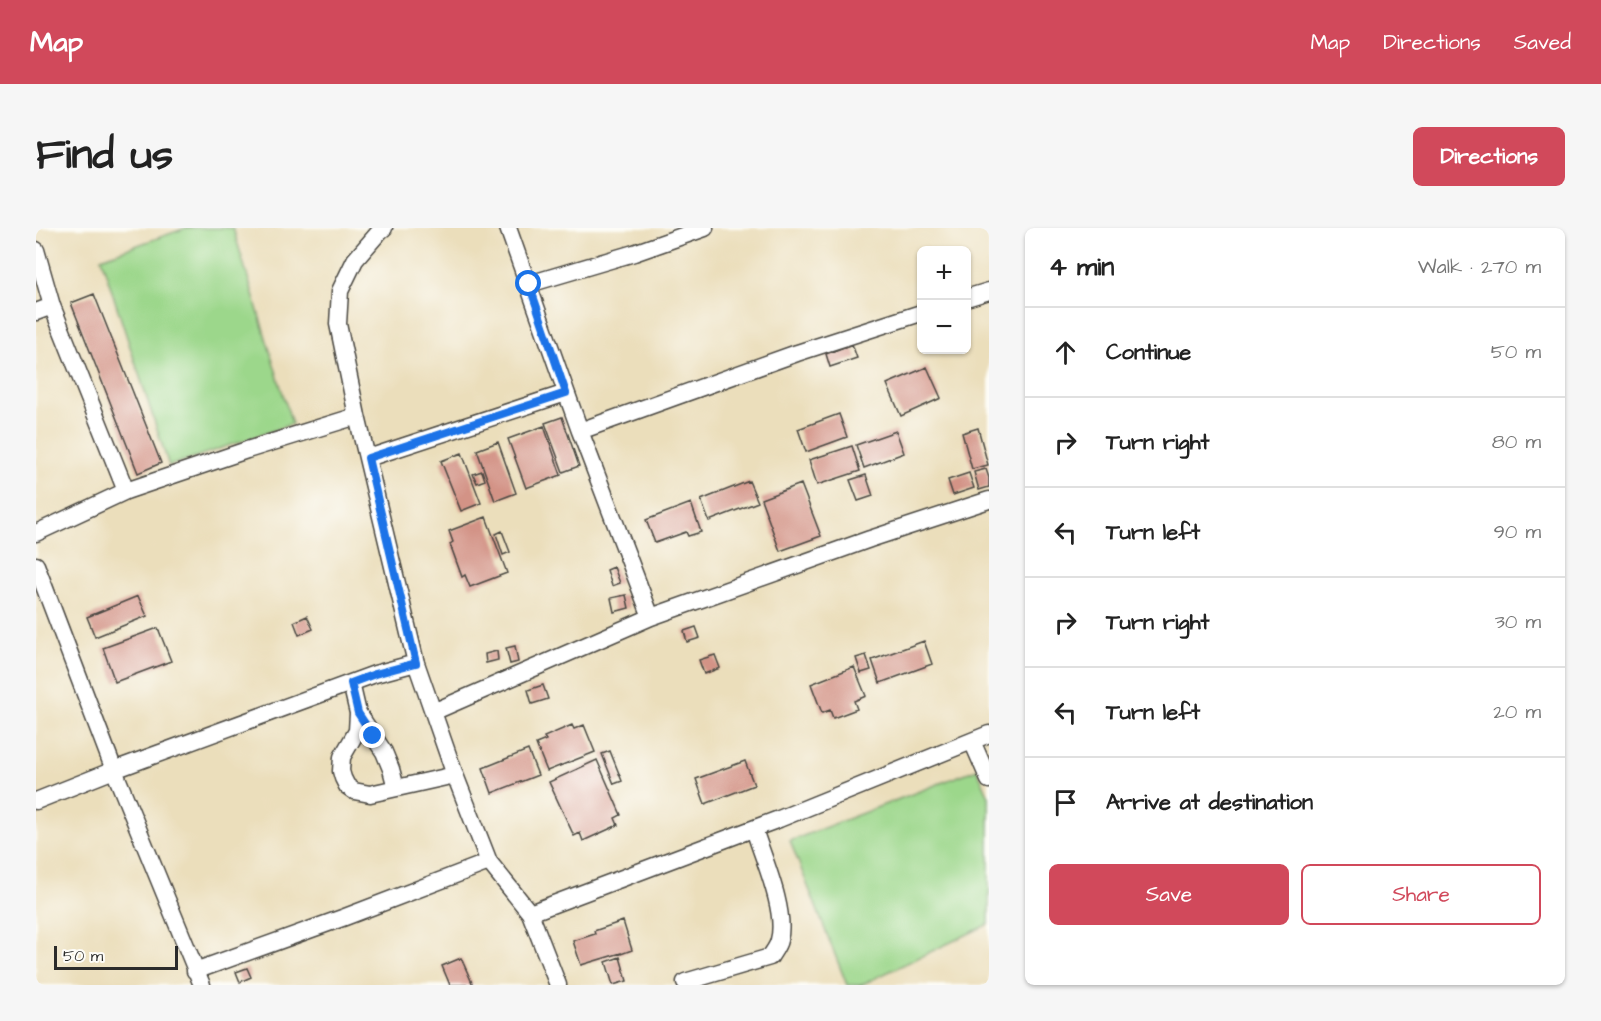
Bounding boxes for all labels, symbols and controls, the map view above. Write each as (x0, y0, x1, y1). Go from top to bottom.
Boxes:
text: Map (30, 23, 83, 62)
text: Map (1310, 28, 1350, 57)
text: Directions (1383, 28, 1481, 57)
text: Saved (1514, 28, 1571, 57)
text: Find us (36, 127, 173, 185)
button: Directions (1413, 127, 1565, 186)
map controls (917, 246, 971, 354)
button: + (917, 246, 971, 300)
text: 4 min (1049, 249, 1114, 285)
text: Walk · 270 m (1418, 253, 1541, 281)
route start (515, 270, 541, 296)
button: − (917, 300, 971, 354)
icon: ahead (1049, 336, 1082, 369)
text: Continue (1106, 337, 1191, 368)
text: 50 m (1491, 338, 1541, 366)
icon: right (1049, 426, 1082, 459)
text: Turn right (1106, 427, 1209, 458)
text: 80 m (1492, 428, 1541, 456)
icon: left (1049, 516, 1082, 549)
text: Turn left (1106, 517, 1200, 548)
text: 90 m (1493, 518, 1541, 546)
icon: right (1049, 606, 1082, 639)
text: Turn right (1106, 607, 1209, 638)
text: 30 m (1495, 608, 1541, 636)
icon: left (1049, 696, 1082, 729)
text: Turn left (1106, 697, 1200, 728)
text: 20 m (1493, 698, 1541, 726)
route end (359, 722, 385, 748)
icon: arrive (1049, 786, 1082, 819)
text: Arrive at destination (1106, 787, 1313, 818)
button: Save (1049, 864, 1289, 925)
button: Share (1301, 864, 1541, 925)
scale bar (54, 943, 178, 970)
text: 50 m (63, 945, 103, 967)

